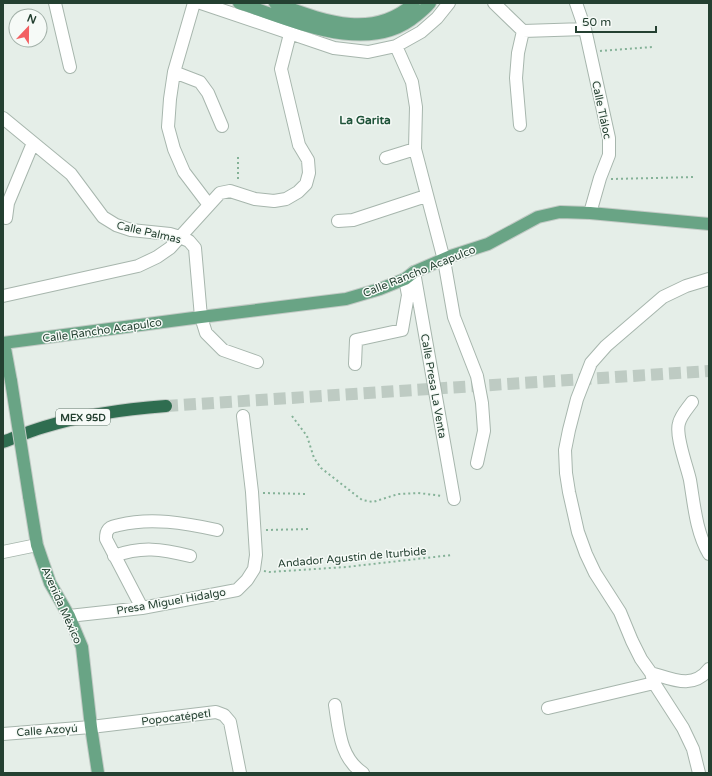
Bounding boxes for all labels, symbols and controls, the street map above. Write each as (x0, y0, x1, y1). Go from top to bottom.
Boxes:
north arrow (8, 8, 48, 48)
scale bar (576, 8, 656, 34)
text: N (25, 12, 38, 27)
text: 50 m (582, 15, 611, 29)
street label: Calle Tláloc (589, 80, 614, 141)
district label: La Garita (339, 113, 391, 127)
street label: Calle Palmas (115, 219, 182, 246)
street label: Calle Rancho Acapulco (361, 243, 478, 300)
street label: Calle Rancho Acapulco (42, 316, 163, 345)
street label: Calle Presa La Venta (418, 333, 449, 439)
road number: MEX 95D (56, 409, 110, 425)
street label: Andador Agustín de Iturbide (277, 545, 427, 570)
street label: Avenida México (39, 565, 84, 646)
street label: Presa Miguel Hidalgo (115, 585, 227, 618)
street label: Popocatépetl (141, 707, 212, 728)
street label: Calle Azoyú (16, 722, 78, 739)

